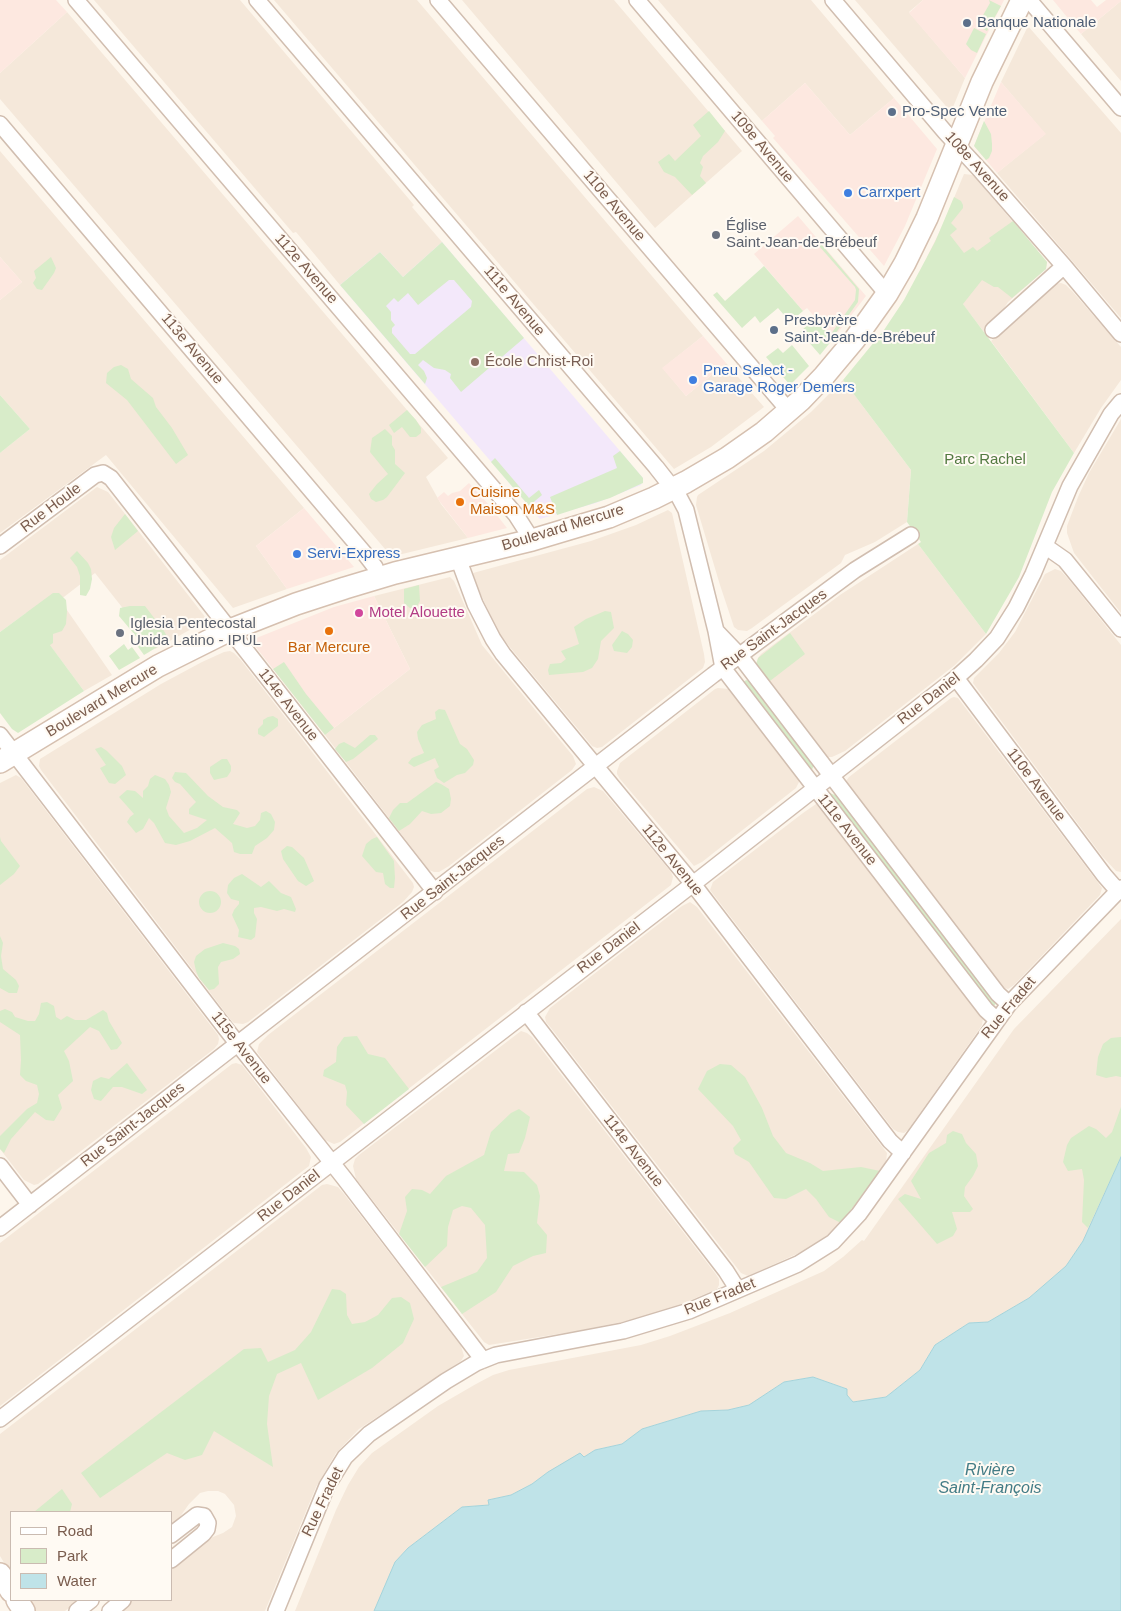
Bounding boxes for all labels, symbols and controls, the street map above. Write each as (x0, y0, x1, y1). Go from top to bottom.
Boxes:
place label: Banque Nationale (977, 14, 1096, 32)
marker: Banque Nationale (961, 17, 973, 29)
place label: Pro-Spec Vente (902, 103, 1007, 121)
marker: Pro-Spec Vente (886, 106, 898, 118)
street label: 109e Avenue (727, 107, 797, 187)
street label: 108e Avenue (941, 128, 1013, 206)
street label: 110e Avenue (579, 167, 649, 245)
place label: Carrxpert (858, 184, 921, 202)
marker: Carrxpert (842, 187, 854, 199)
place label: Église Saint-Jean-de-Brébeuf (726, 217, 877, 252)
marker: Église Saint-Jean-de-Brébeuf (710, 229, 722, 241)
street label: 112e Avenue (271, 230, 341, 308)
street label: 111e Avenue (479, 262, 549, 340)
street label: 113e Avenue (157, 310, 227, 388)
place label: Presbyrère Saint-Jean-de-Brébeuf (784, 312, 935, 347)
marker: Presbyrère Saint-Jean-de-Brébeuf (768, 324, 780, 336)
place label: École Christ-Roi (485, 353, 593, 371)
marker: École Christ-Roi (469, 356, 481, 368)
place label: Pneu Select - Garage Roger Demers (703, 362, 855, 397)
marker: Pneu Select - Garage Roger Demers (687, 374, 699, 386)
park label: Parc Rachel (944, 451, 1026, 469)
street label: Rue Houle (17, 479, 85, 537)
place label: Cuisine Maison M&S (470, 484, 555, 519)
marker: Cuisine Maison M&S (454, 496, 466, 508)
street label: Boulevard Mercure (500, 501, 626, 555)
place label: Servi-Express (307, 545, 400, 563)
marker: Servi-Express (291, 548, 303, 560)
street label: Rue Saint-Jacques (717, 585, 831, 675)
place label: Motel Alouette (369, 604, 465, 622)
marker: Motel Alouette (353, 607, 365, 619)
place label: Iglesia Pentecostal Unida Latino - IPUL (130, 615, 261, 650)
marker: Bar Mercure (323, 625, 335, 637)
marker: Iglesia Pentecostal Unida Latino - IPUL (114, 627, 126, 639)
place label: Bar Mercure (288, 639, 370, 657)
street label: Boulevard Mercure (43, 661, 161, 741)
street label: 114e Avenue (254, 665, 322, 745)
street label: Rue Daniel (894, 669, 964, 729)
street label: 110e Avenue (1003, 745, 1069, 825)
street label: 111e Avenue (813, 791, 881, 869)
street label: 112e Avenue (638, 821, 706, 899)
street label: Rue Saint-Jacques (398, 832, 508, 924)
street label: Rue Daniel (574, 918, 644, 978)
street label: Rue Fradet (978, 973, 1040, 1043)
street label: 115e Avenue (207, 1008, 275, 1088)
street label: Rue Saint-Jacques (78, 1079, 188, 1171)
street label: 114e Avenue (599, 1111, 667, 1191)
street label: Rue Daniel (254, 1166, 324, 1226)
street label: Rue Fradet (682, 1275, 758, 1319)
water label: Rivière Saint-François (938, 1461, 1042, 1499)
street label: Rue Fradet (298, 1464, 348, 1540)
legend (10, 1511, 172, 1601)
text: Road (57, 1522, 93, 1539)
text: Park (57, 1547, 88, 1564)
text: Water (57, 1572, 96, 1589)

